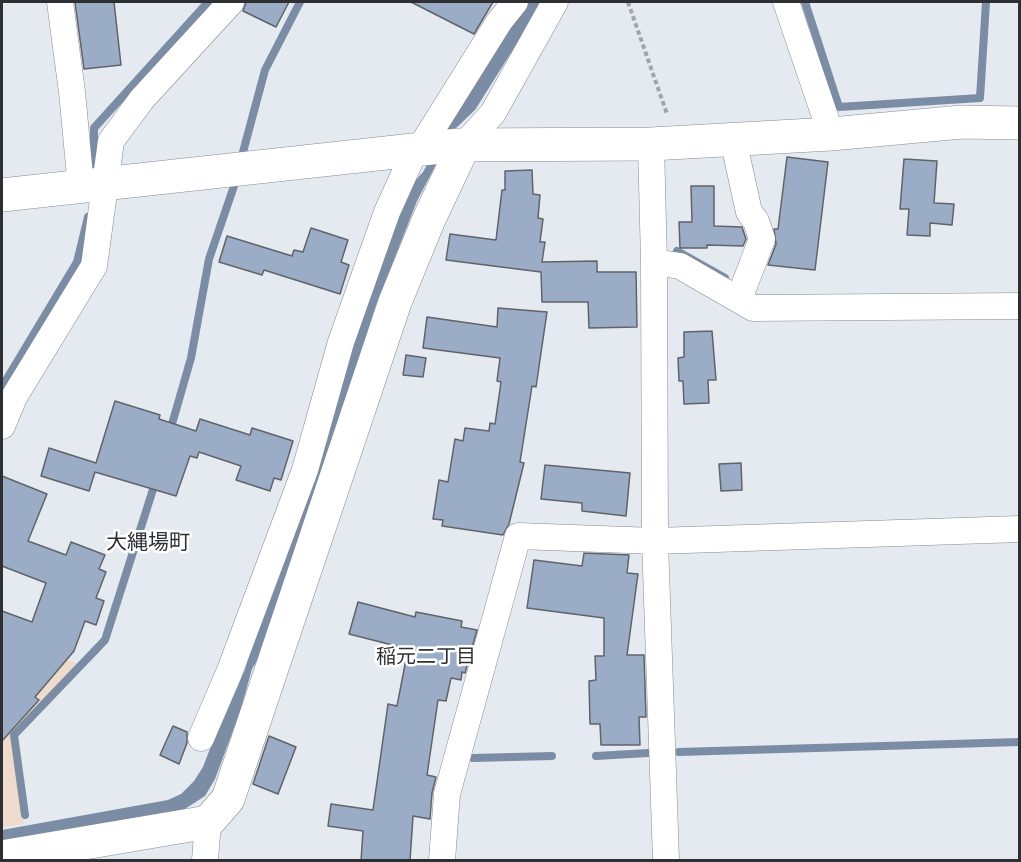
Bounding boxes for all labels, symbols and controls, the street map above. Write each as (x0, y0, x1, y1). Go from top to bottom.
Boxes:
district label: 大縄場町 (106, 530, 190, 556)
district label: 稲元二丁目 (376, 645, 476, 669)

